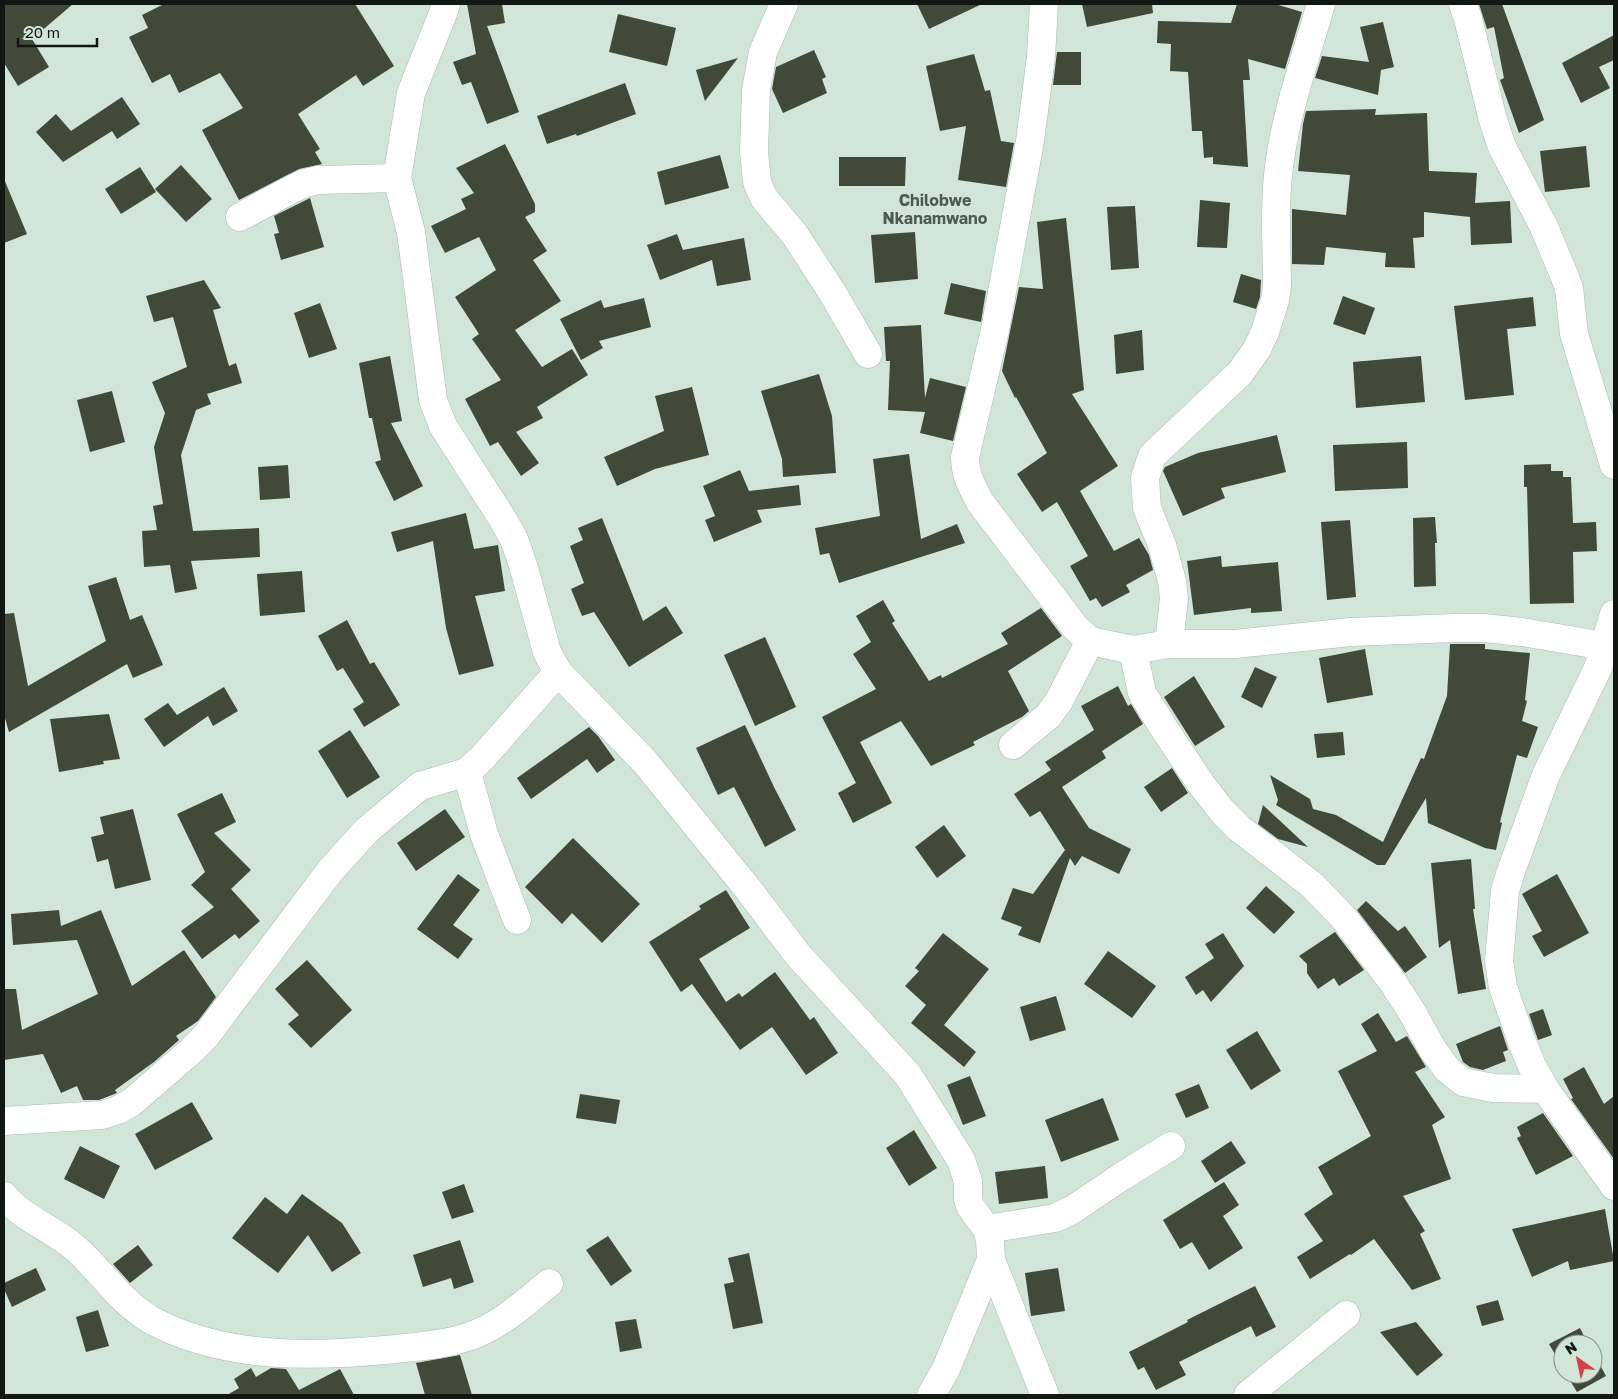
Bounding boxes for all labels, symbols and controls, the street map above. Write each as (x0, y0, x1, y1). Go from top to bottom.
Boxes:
scale bar (18, 15, 96, 47)
text: 20 m (25, 23, 60, 41)
district label: Chilobwe Nkanamwano (883, 190, 988, 228)
north arrow (1553, 1334, 1603, 1384)
text: N (1562, 1338, 1580, 1358)

